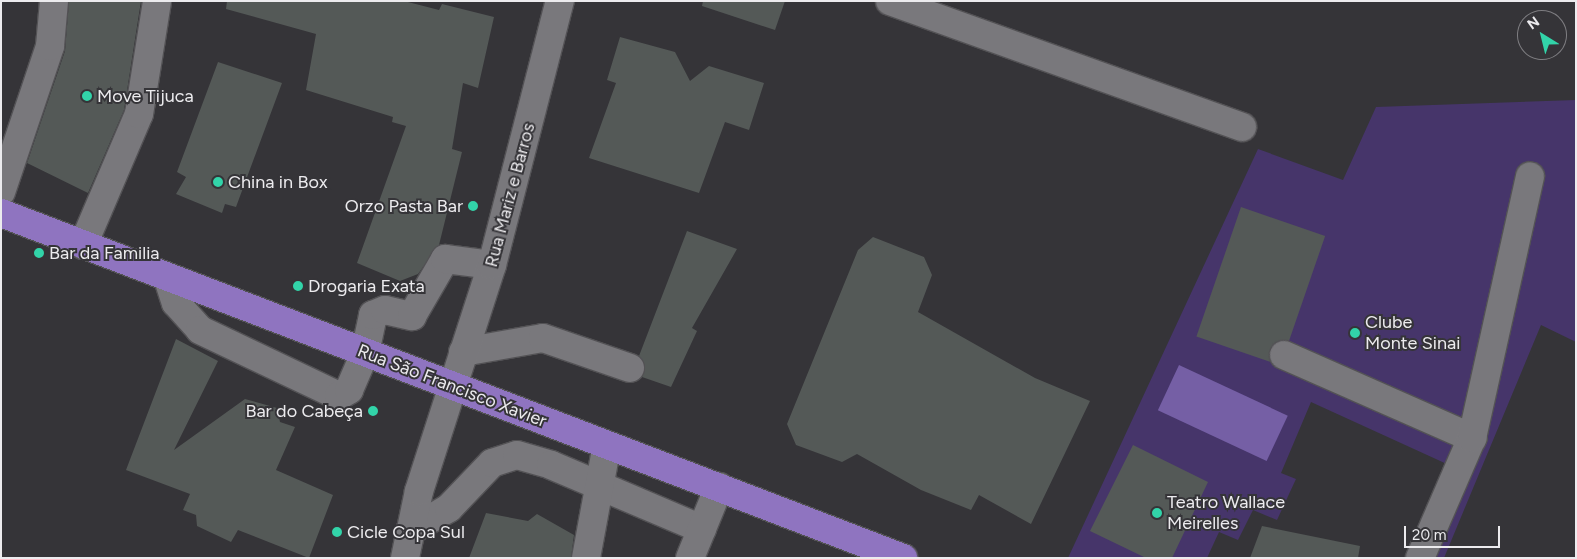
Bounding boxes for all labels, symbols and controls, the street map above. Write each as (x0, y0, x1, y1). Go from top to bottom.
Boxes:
north arrow (1517, 10, 1567, 60)
text: N (1524, 13, 1543, 33)
place label: Move Tijuca (97, 85, 194, 107)
marker: Move Tijuca (81, 90, 93, 102)
street label: Rua Mariz e Barros (480, 121, 540, 269)
place label: China in Box (228, 171, 327, 193)
marker: China in Box (212, 176, 224, 188)
place label: Orzo Pasta Bar (345, 195, 463, 217)
marker: Orzo Pasta Bar (467, 200, 479, 212)
place label: Bar da Familia (49, 242, 160, 264)
marker: Bar da Familia (33, 247, 45, 259)
place label: Drogaria Exata (308, 275, 425, 297)
marker: Drogaria Exata (292, 280, 304, 292)
place label: Clube Monte Sinai (1365, 312, 1460, 354)
marker: Clube Monte Sinai (1349, 327, 1361, 339)
street label: Rua São Francisco Xavier (354, 340, 550, 432)
place label: Bar do Cabeça (245, 400, 363, 422)
marker: Bar do Cabeça (367, 405, 379, 417)
place label: Teatro Wallace Meirelles (1167, 492, 1285, 534)
marker: Teatro Wallace Meirelles (1151, 507, 1163, 519)
scale bar (1407, 516, 1503, 548)
place label: Cicle Copa Sul (347, 521, 465, 543)
marker: Cicle Copa Sul (331, 526, 343, 538)
text: 20 m (1412, 526, 1446, 544)

